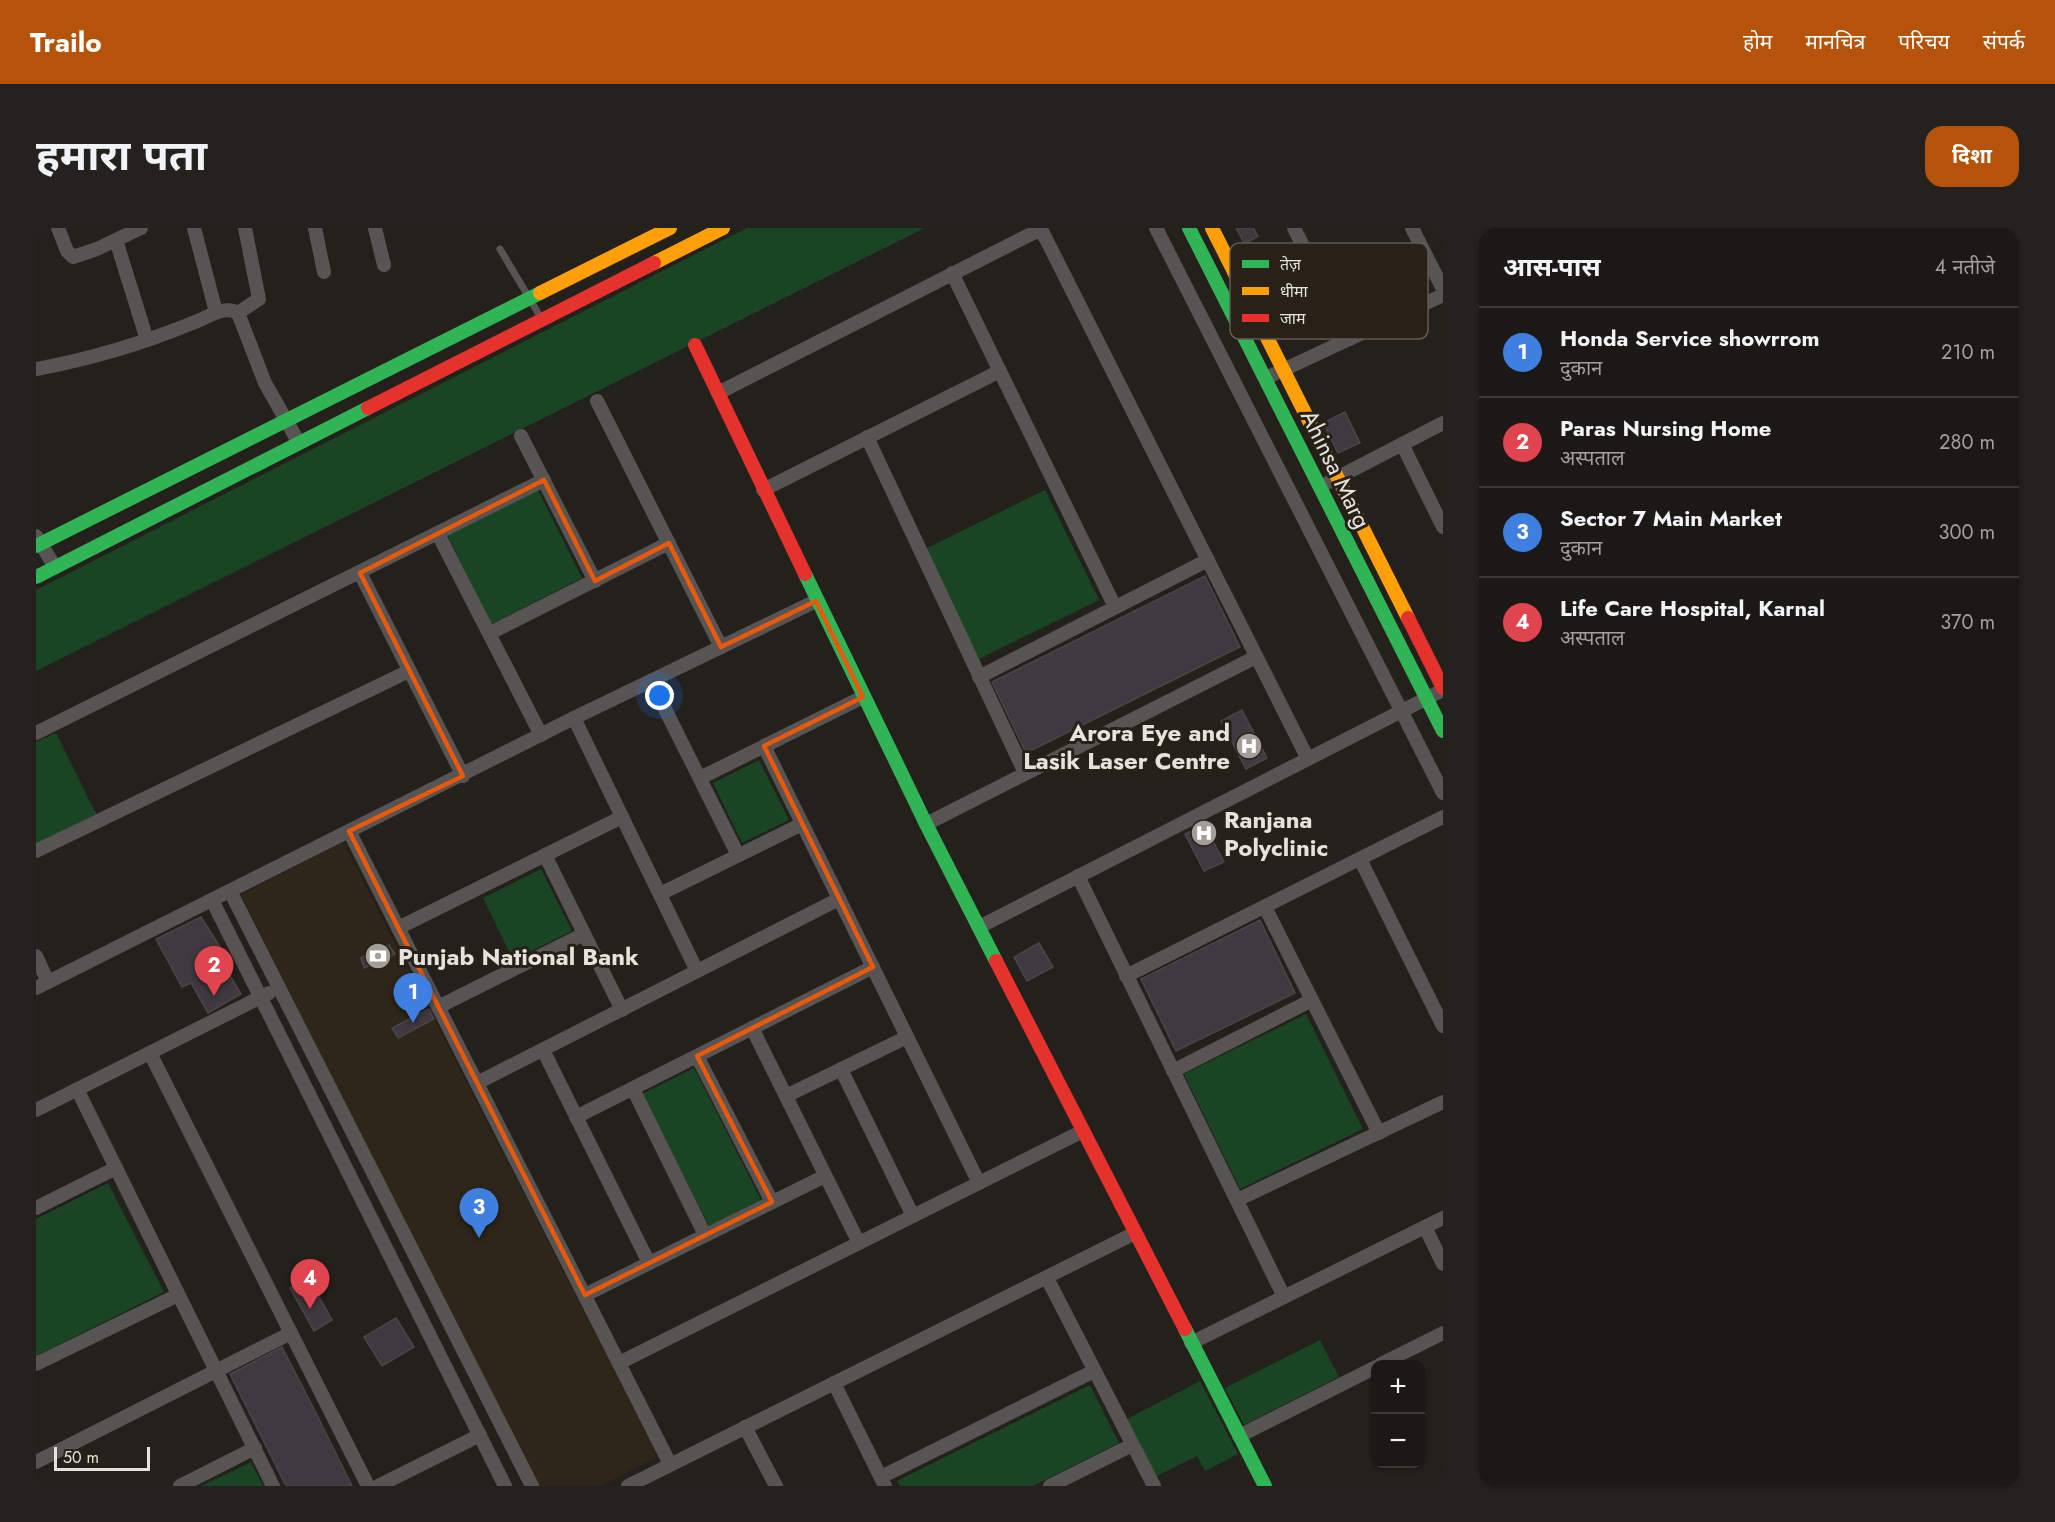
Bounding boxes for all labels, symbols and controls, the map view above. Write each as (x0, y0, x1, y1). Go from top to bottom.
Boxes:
text: Trailo (30, 22, 102, 63)
text: होम (1743, 27, 1772, 57)
text: मानचित्र (1805, 27, 1865, 57)
text: परिचय (1898, 27, 1950, 57)
text: संपर्क (1983, 27, 2025, 57)
text: हमारा पता (36, 125, 207, 186)
button: दिशा (1925, 126, 2019, 187)
legend (1230, 243, 1428, 339)
text: आस-पास (1503, 248, 1601, 286)
text: तेज़ (1280, 253, 1302, 276)
text: 4 नतीजे (1935, 253, 1995, 282)
text: धीमा (1280, 280, 1309, 303)
text: जाम (1280, 307, 1306, 330)
text: Honda Service showrrom (1560, 322, 1819, 354)
text: 1 (1517, 338, 1528, 367)
text: 210 m (1941, 338, 1995, 367)
text: दुकान (1560, 354, 1602, 383)
street label: Ahinsa Marg (1292, 404, 1380, 534)
text: Paras Nursing Home (1560, 412, 1771, 444)
text: 2 (1516, 428, 1529, 457)
text: 280 m (1939, 428, 1995, 457)
text: अस्पताल (1560, 444, 1625, 473)
text: Sector 7 Main Market (1560, 502, 1782, 534)
text: 3 (1516, 518, 1529, 547)
text: 300 m (1938, 518, 1995, 547)
text: दुकान (1560, 534, 1602, 563)
text: Life Care Hospital, Karnal (1560, 592, 1825, 624)
text: 4 (1516, 608, 1529, 637)
text: 370 m (1940, 608, 1995, 637)
text: अस्पताल (1560, 624, 1625, 653)
your location (645, 681, 674, 710)
place label: Arora Eye and Lasik Laser Centre (1023, 715, 1230, 778)
hospital icon: Arora Eye and Lasik Laser Centre (1234, 731, 1264, 761)
place label: Ranjana Polyclinic (1224, 802, 1328, 865)
hospital icon: Ranjana Polyclinic (1189, 818, 1219, 848)
place label: Punjab National Bank (398, 939, 639, 974)
bank icon: Punjab National Bank (363, 941, 393, 971)
pin: 2 (194, 946, 234, 996)
pin: 1 (394, 974, 433, 1023)
pin: 3 (460, 1188, 498, 1238)
pin: 4 (290, 1260, 330, 1309)
map controls (1371, 1360, 1425, 1468)
button: + (1371, 1360, 1425, 1414)
button: − (1371, 1414, 1425, 1468)
scale bar (54, 1444, 150, 1472)
text: 50 m (63, 1446, 99, 1469)

